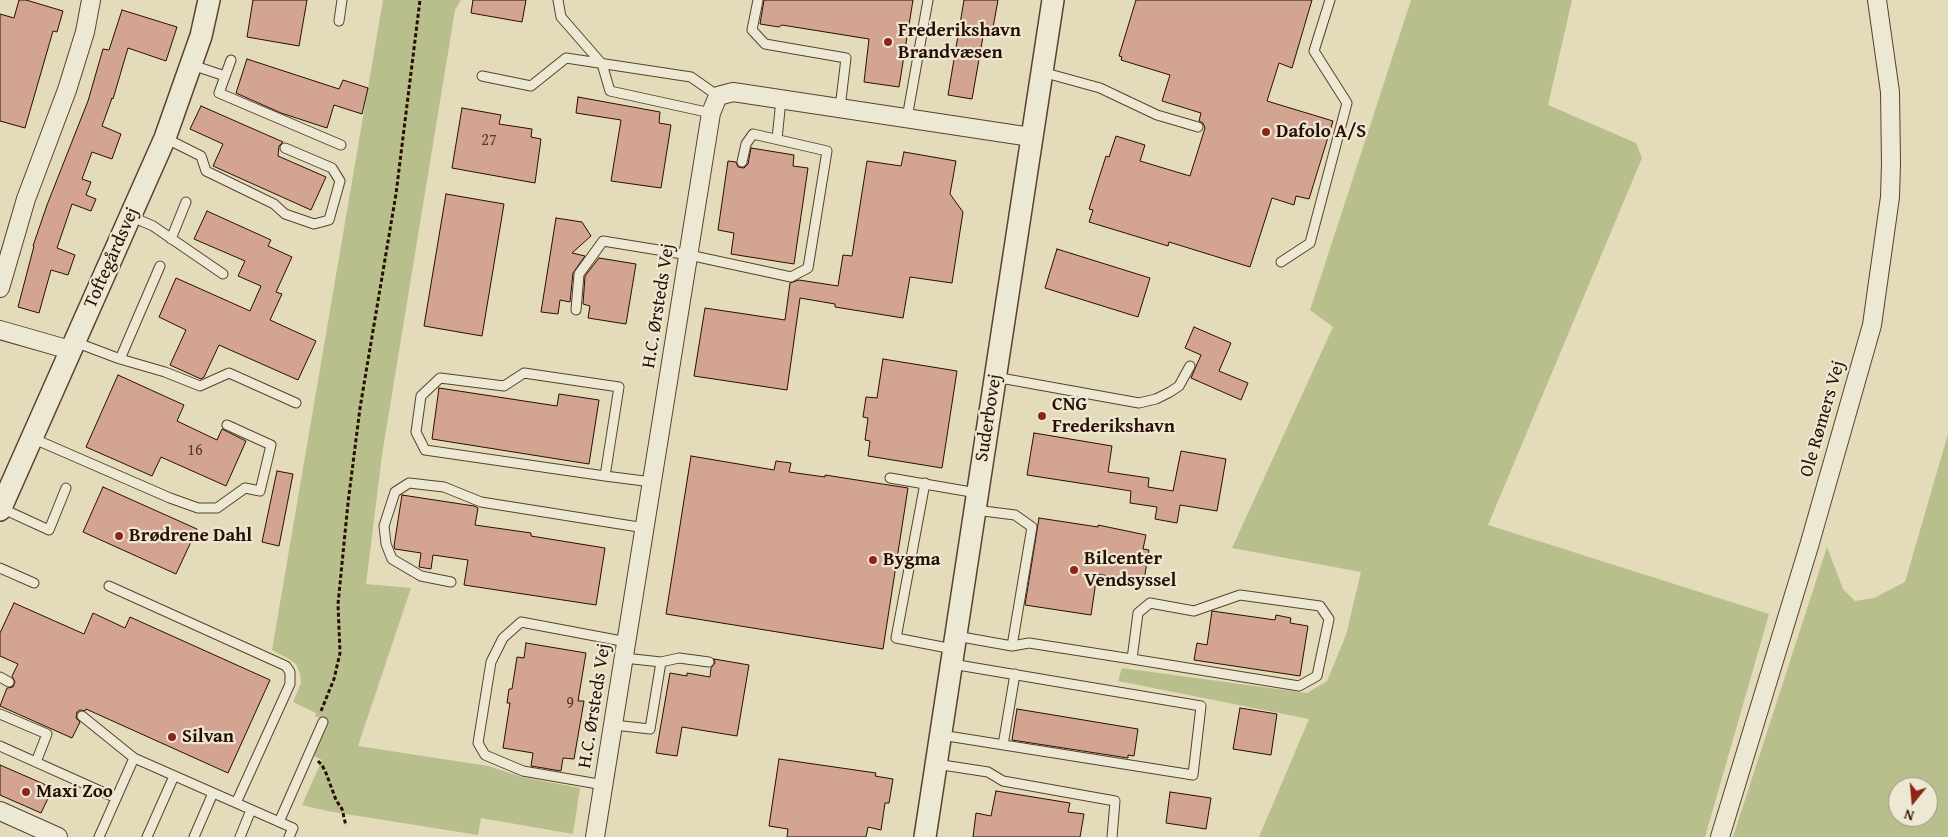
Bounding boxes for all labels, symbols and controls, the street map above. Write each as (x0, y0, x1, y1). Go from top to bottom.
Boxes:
place label: Frederikshavn Brandvæsen (898, 20, 1021, 64)
marker: Frederikshavn Brandvæsen (882, 36, 894, 48)
place label: Dafolo A/S (1276, 121, 1366, 143)
marker: Dafolo A/S (1260, 126, 1272, 138)
house number: 27 (481, 131, 497, 151)
street label: Toftegårdsvej (80, 204, 144, 312)
street label: H.C. Ørsteds Vej (638, 242, 680, 370)
street label: Ole Rømers Vej (1796, 358, 1850, 480)
street label: Suderbovej (971, 372, 1007, 464)
place label: CNG Frederikshavn (1052, 394, 1175, 438)
marker: CNG Frederikshavn (1036, 410, 1048, 422)
house number: 16 (187, 441, 203, 461)
place label: Brødrene Dahl (129, 525, 252, 547)
marker: Brødrene Dahl (113, 530, 125, 542)
place label: Bilcenter Vendsyssel (1084, 548, 1177, 592)
place label: Bygma (883, 549, 941, 571)
marker: Bygma (867, 554, 879, 566)
marker: Bilcenter Vendsyssel (1068, 564, 1080, 576)
street label: H.C. Ørsteds Vej (574, 642, 616, 770)
house number: 9 (566, 694, 574, 714)
place label: Silvan (182, 726, 234, 748)
marker: Silvan (166, 731, 178, 743)
north arrow (1888, 777, 1938, 827)
place label: Maxi Zoo (36, 781, 113, 803)
marker: Maxi Zoo (20, 786, 32, 798)
text: N (1902, 804, 1916, 826)

